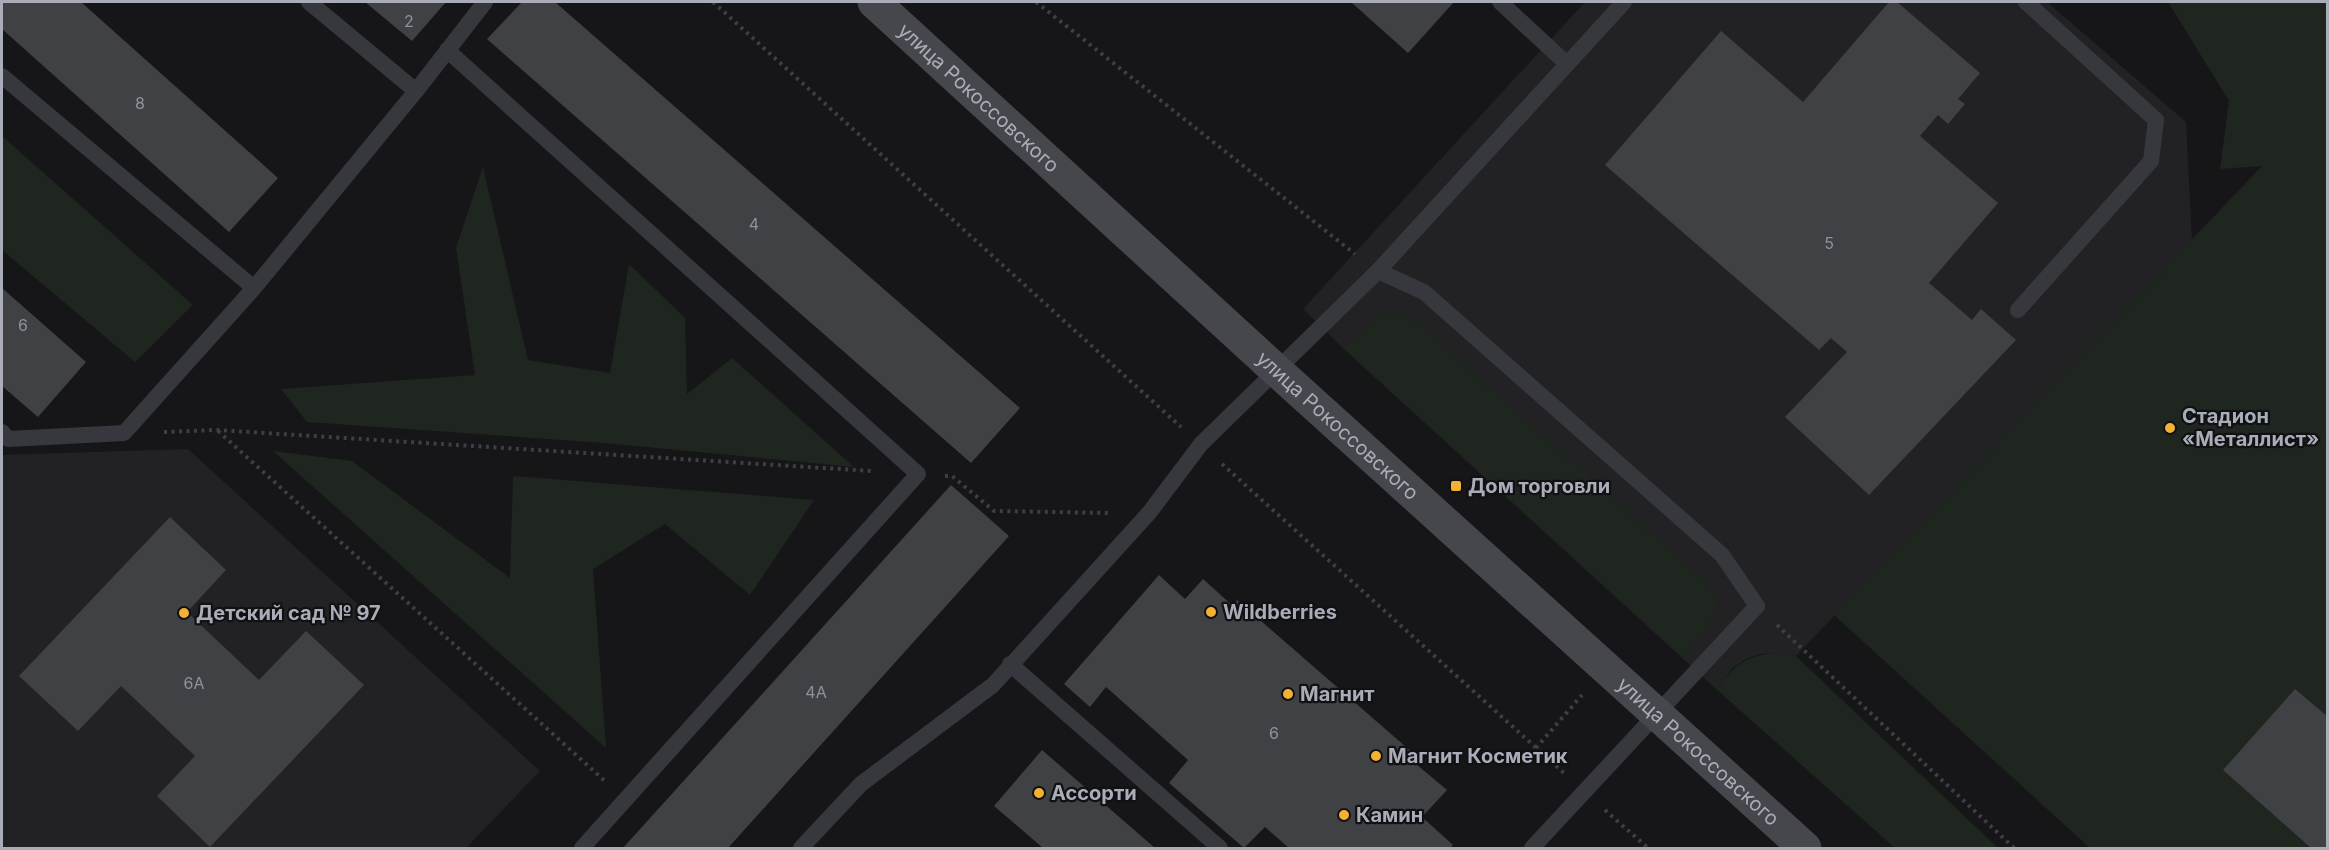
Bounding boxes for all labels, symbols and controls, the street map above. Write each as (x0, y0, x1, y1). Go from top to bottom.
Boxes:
house number: 2 (404, 11, 414, 31)
street label: улица Рокоссовского (893, 18, 1064, 178)
house number: 8 (135, 93, 145, 113)
house number: 4 (749, 214, 759, 234)
house number: 5 (1824, 233, 1834, 253)
house number: 6 (18, 315, 28, 335)
street label: улица Рокоссовского (1252, 346, 1424, 505)
place label: Стадион «Металлист» (2182, 404, 2319, 451)
marker: Стадион «Металлист» (2163, 421, 2177, 435)
place label: Дом торговли (1468, 474, 1610, 498)
marker: Дом торговли (1449, 479, 1463, 493)
place label: Wildberries (1223, 600, 1337, 624)
place label: Детский сад № 97 (196, 601, 381, 625)
marker: Wildberries (1204, 605, 1218, 619)
marker: Детский сад № 97 (177, 606, 191, 620)
street label: улица Рокоссовского (1612, 672, 1784, 831)
house number: 6А (184, 673, 204, 693)
house number: 4А (805, 682, 827, 702)
place label: Магнит (1300, 682, 1375, 706)
marker: Магнит (1281, 687, 1295, 701)
house number: 6 (1269, 723, 1279, 743)
place label: Магнит Косметик (1388, 744, 1568, 768)
marker: Магнит Косметик (1369, 749, 1383, 763)
place label: Ассорти (1051, 781, 1137, 805)
marker: Ассорти (1032, 786, 1046, 800)
place label: Камин (1356, 803, 1423, 827)
marker: Камин (1337, 808, 1351, 822)

